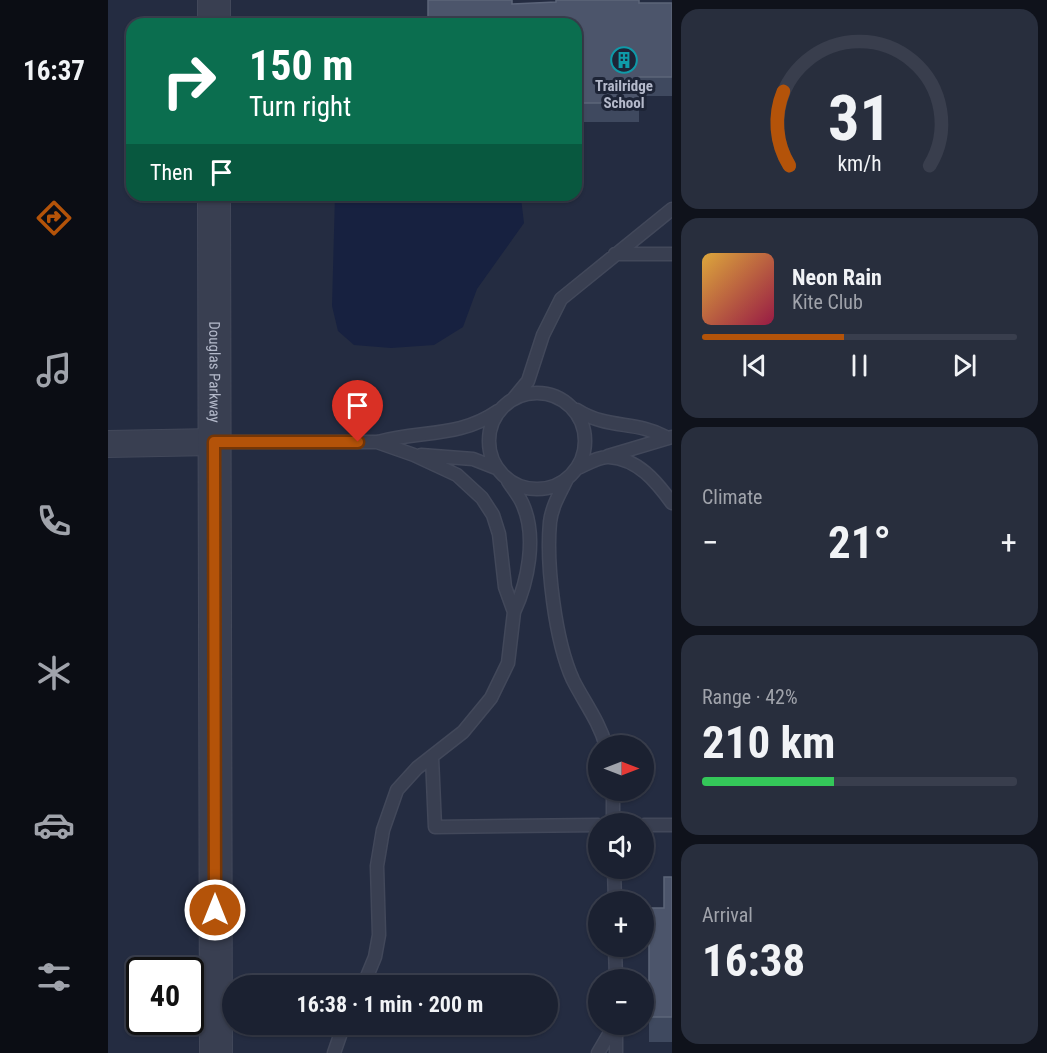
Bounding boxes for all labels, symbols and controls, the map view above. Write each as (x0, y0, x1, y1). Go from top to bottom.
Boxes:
text: 150 m (249, 41, 354, 90)
icon: right (150, 42, 228, 120)
building icon: Trailridge School (609, 45, 639, 75)
text: 16:37 (23, 55, 85, 87)
place label: Trailridge School (595, 77, 653, 112)
text: 31 (828, 82, 891, 155)
text: Turn right (249, 91, 351, 123)
text: km/h (837, 151, 882, 176)
icon: arrive (205, 156, 238, 189)
text: Then (150, 160, 193, 185)
icon: directions (33, 197, 75, 239)
text: Neon Rain (792, 265, 882, 290)
text: Kite Club (792, 290, 863, 314)
street label: Douglas Parkway (205, 321, 224, 423)
icon: music (33, 349, 75, 391)
icon: previous (738, 349, 771, 382)
icon: pause (843, 349, 876, 382)
icon: next (948, 349, 981, 382)
pin (332, 380, 383, 442)
icon: arrive (341, 389, 374, 422)
text: Climate (702, 485, 762, 509)
icon: phone (33, 500, 75, 542)
text: 21° (828, 516, 891, 569)
text: − (702, 523, 719, 562)
text: + (1001, 523, 1017, 562)
icon: climate (33, 652, 75, 694)
text: Range · 42% (702, 685, 798, 709)
text: 210 km (702, 716, 835, 769)
north arrow (588, 735, 654, 801)
map controls (588, 735, 654, 1035)
icon: car (33, 804, 75, 846)
button: sound (588, 813, 654, 879)
position arrow (183, 878, 247, 942)
button: + (588, 891, 654, 957)
text: Arrival (702, 903, 753, 927)
text: 16:38 (702, 934, 805, 987)
icon: filters (33, 956, 75, 998)
speed limit sign: 40 (126, 957, 204, 1035)
button: − (588, 969, 654, 1035)
text: 16:38 · 1 min · 200 m (297, 992, 483, 1017)

